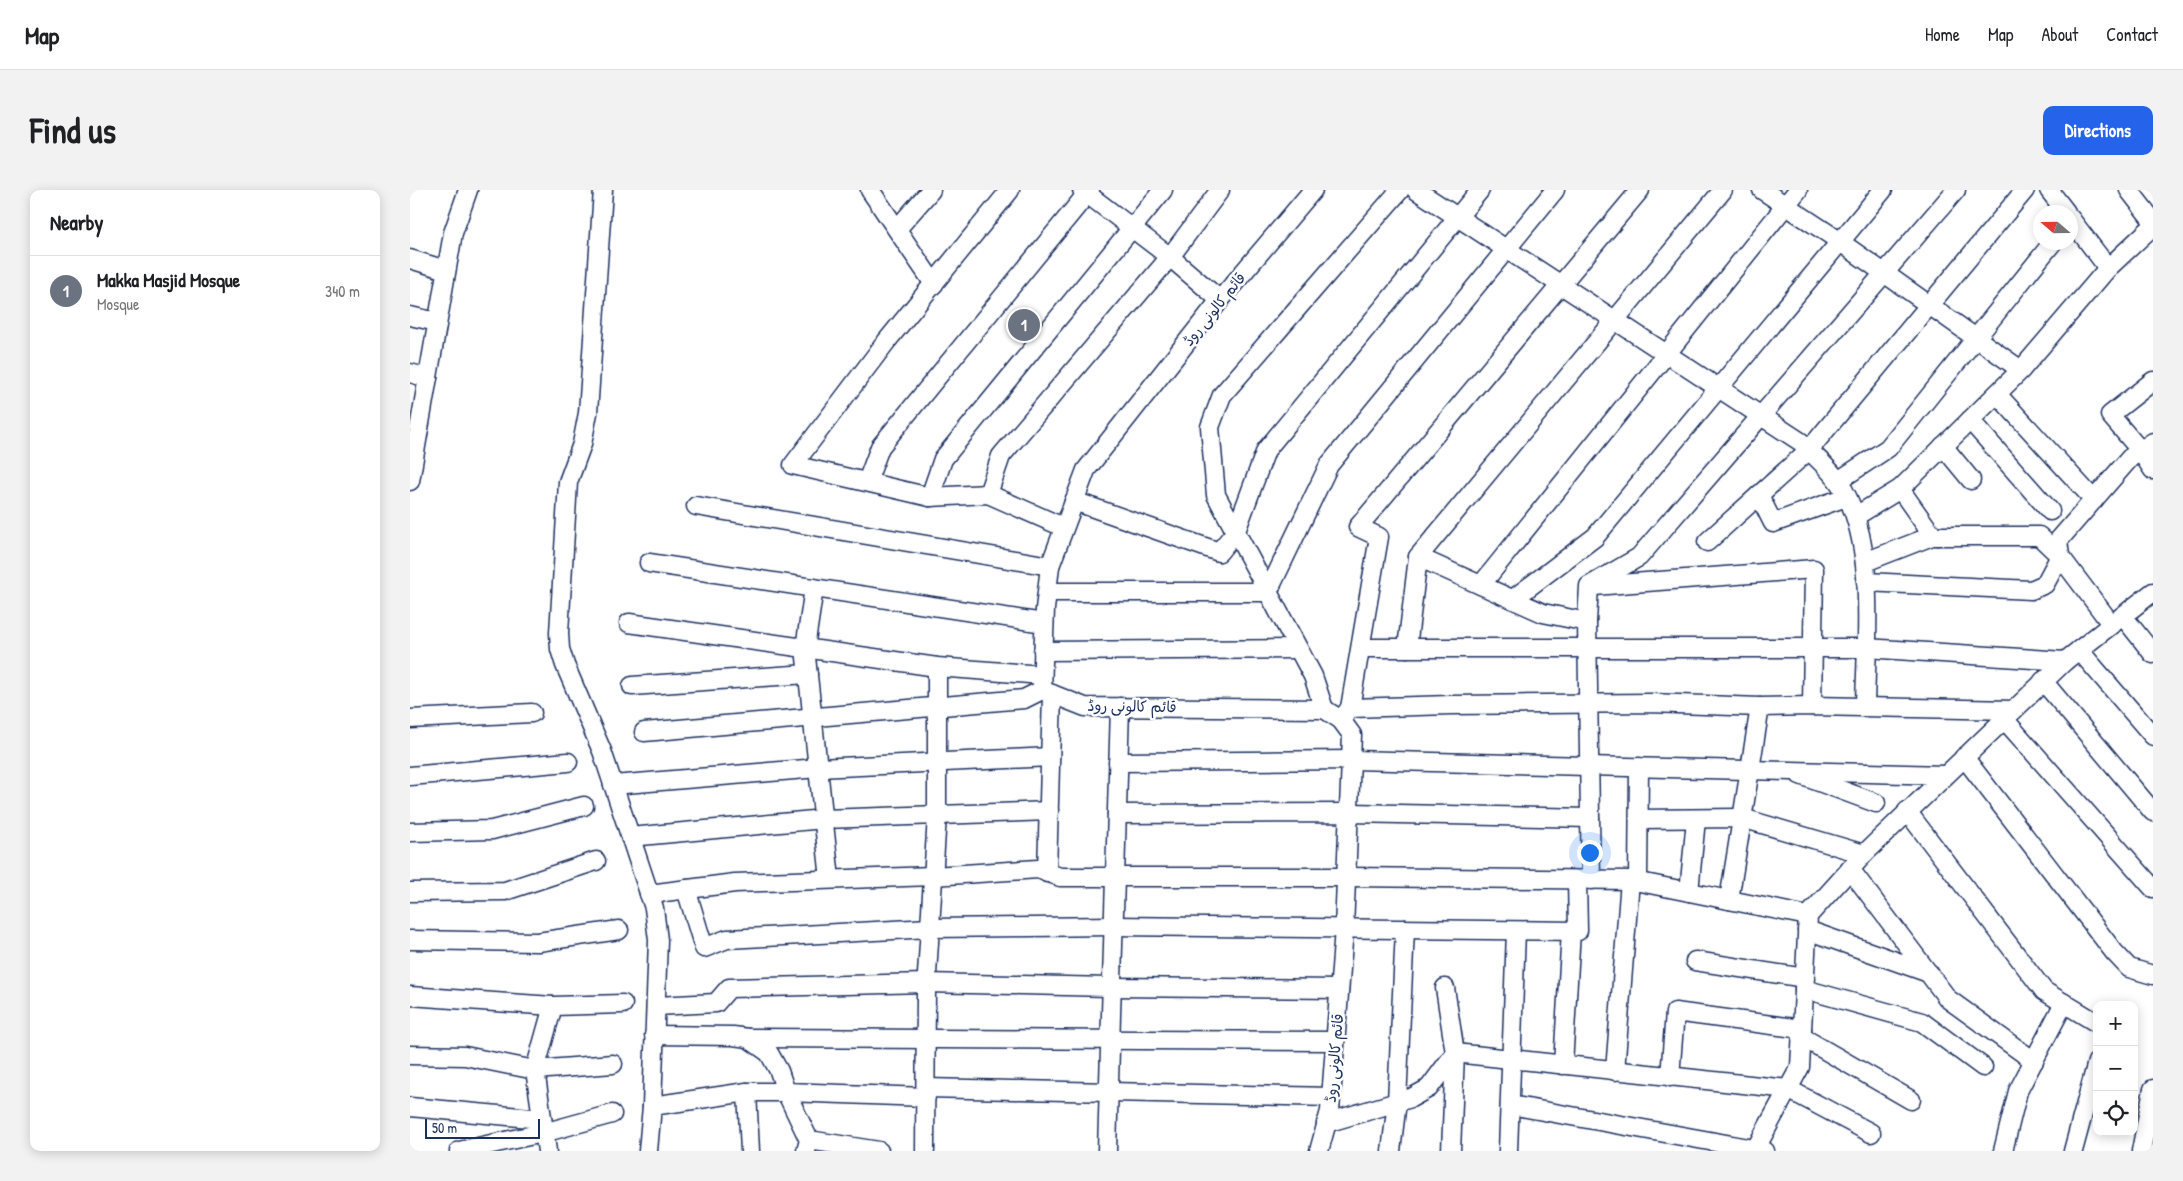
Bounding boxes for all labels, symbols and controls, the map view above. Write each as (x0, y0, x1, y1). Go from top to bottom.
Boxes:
text: Map (25, 19, 59, 51)
text: Home (1925, 22, 1960, 47)
text: Map (1988, 22, 2013, 47)
text: About (2041, 22, 2078, 47)
text: Contact (2106, 22, 2158, 47)
button: Directions (2043, 106, 2153, 155)
text: Find us (30, 107, 116, 154)
north arrow (2033, 205, 2078, 250)
text: Nearby (50, 208, 103, 237)
text: Makka Masjid Mosque (97, 267, 240, 293)
street label: قائم کالونی روڈ (1178, 268, 1252, 352)
text: 1 (63, 280, 69, 302)
text: 340 m (325, 280, 360, 302)
text: Mosque (97, 293, 139, 315)
pin: 1 (1008, 306, 1040, 344)
street label: قائم کالونی روڈ (1087, 695, 1177, 719)
your location (1577, 840, 1603, 866)
map controls (2093, 1001, 2138, 1136)
button: + (2093, 1001, 2138, 1046)
street label: قائم کالونی روڈ (1320, 1013, 1350, 1104)
button: − (2093, 1046, 2138, 1091)
button: locate (2093, 1091, 2138, 1136)
scale bar (425, 1116, 540, 1139)
text: 50 m (432, 1118, 457, 1137)

